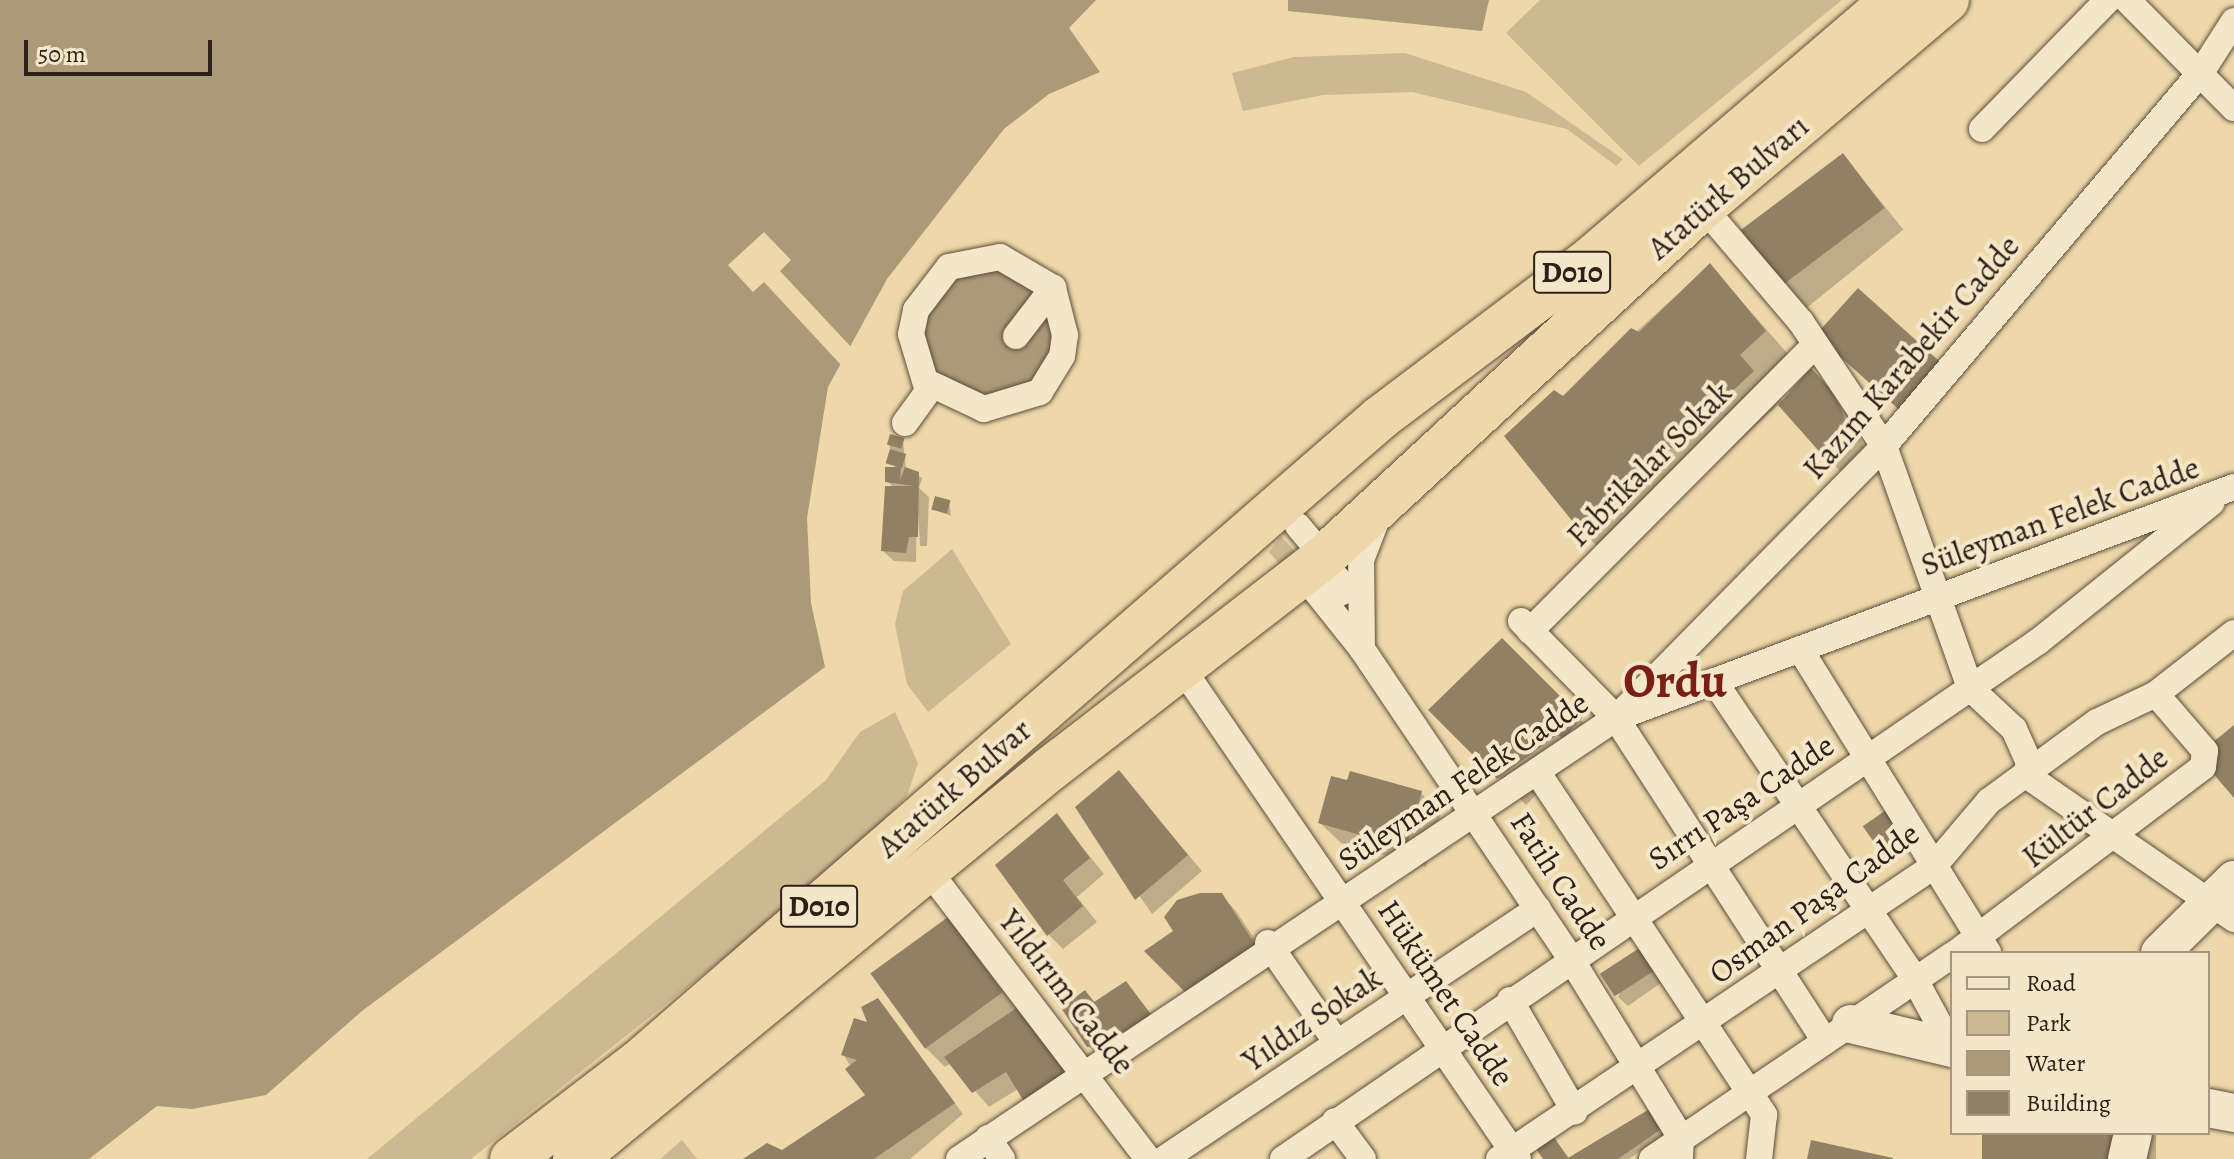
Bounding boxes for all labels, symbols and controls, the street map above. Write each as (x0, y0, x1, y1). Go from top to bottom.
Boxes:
scale bar (28, 24, 216, 74)
text: 50 m (38, 38, 86, 70)
street label: Atatürk Bulvarı (1640, 107, 1816, 267)
street label: Kazım Karabekir Cadde (1795, 227, 2027, 487)
road number: D010 (1532, 246, 1612, 298)
street label: Fabrikalar Sokak (1559, 374, 1739, 554)
street label: Süleyman Felek Cadde (1916, 448, 2204, 584)
district label: Ordu (1623, 653, 1727, 711)
street label: Süleyman Felek Cadde (1331, 683, 1595, 879)
street label: Atatürk Bulvar (869, 711, 1039, 865)
street label: Sırrı Paşa Cadde (1641, 726, 1841, 878)
street label: Kültür Cadde (2014, 738, 2176, 876)
street label: Fatih Cadde (1502, 805, 1620, 957)
street label: Osman Paşa Cadde (1702, 814, 1926, 992)
road number: D010 (779, 880, 859, 932)
street label: Hükümet Cadde (1370, 893, 1522, 1093)
street label: Yıldırım Cadde (991, 902, 1143, 1082)
legend (1950, 951, 2210, 1135)
street label: Yıldız Sokak (1235, 958, 1389, 1080)
text: Road (2026, 967, 2076, 999)
text: Park (2026, 1007, 2071, 1039)
text: Water (2026, 1047, 2086, 1079)
text: Building (2026, 1087, 2111, 1119)

